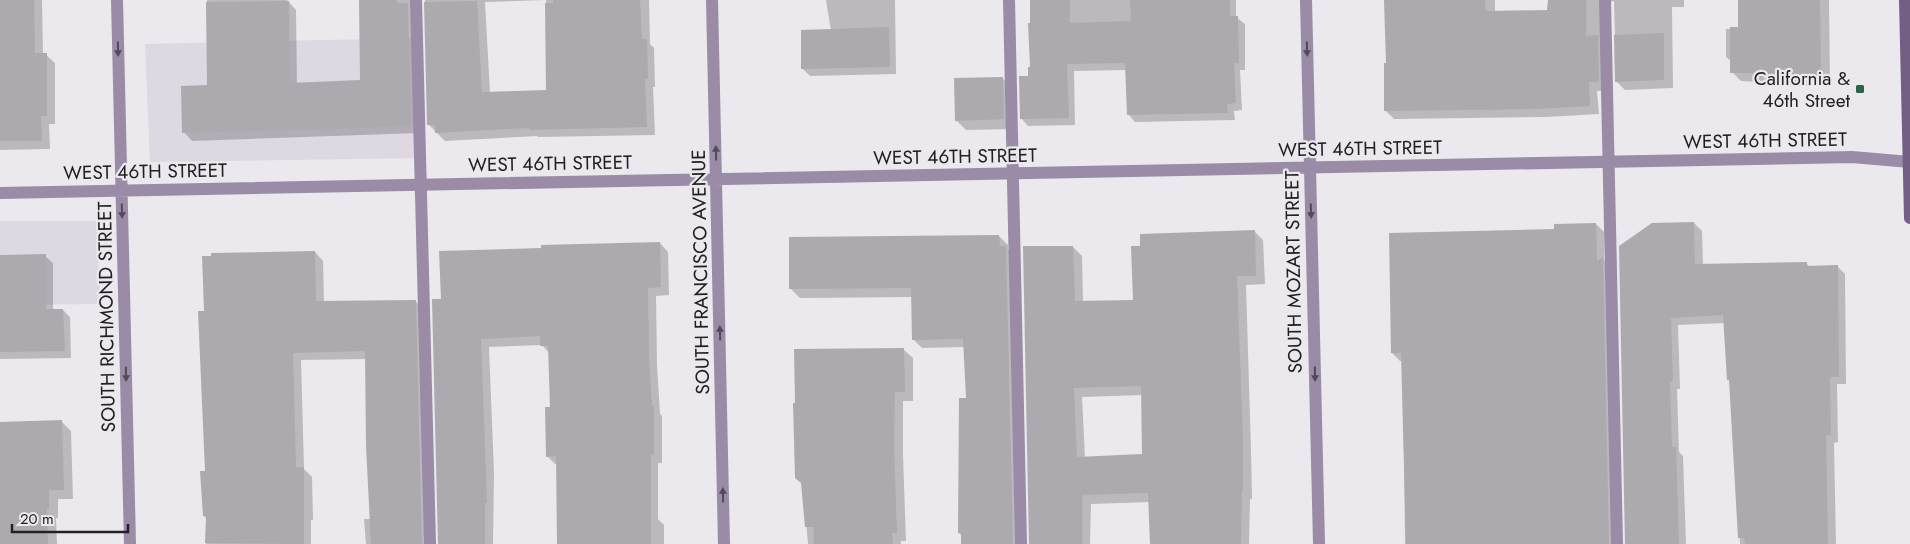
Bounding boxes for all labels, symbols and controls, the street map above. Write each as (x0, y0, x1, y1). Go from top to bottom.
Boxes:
one-way arrow (114, 41, 122, 57)
one-way arrow (1303, 41, 1311, 57)
place label: California & 46th Street (1754, 65, 1850, 114)
marker: California & 46th Street (1854, 83, 1866, 95)
street label: WEST 46TH STREET (1683, 126, 1847, 155)
street label: WEST 46TH STREET (1278, 134, 1442, 163)
street label: WEST 46TH STREET (873, 142, 1037, 171)
one-way arrow (711, 145, 719, 161)
street label: WEST 46TH STREET (468, 149, 632, 178)
street label: SOUTH FRANCISCO AVENUE (685, 149, 716, 395)
street label: WEST 46TH STREET (63, 157, 227, 186)
street label: SOUTH MOZART STREET (1278, 170, 1309, 374)
street label: SOUTH RICHMOND STREET (91, 201, 122, 433)
one-way arrow (118, 203, 126, 219)
one-way arrow (1307, 203, 1315, 219)
one-way arrow (716, 325, 724, 341)
one-way arrow (122, 366, 130, 382)
one-way arrow (1311, 366, 1319, 382)
one-way arrow (719, 487, 727, 503)
scale bar (12, 502, 129, 534)
text: 20 m (20, 508, 54, 530)

